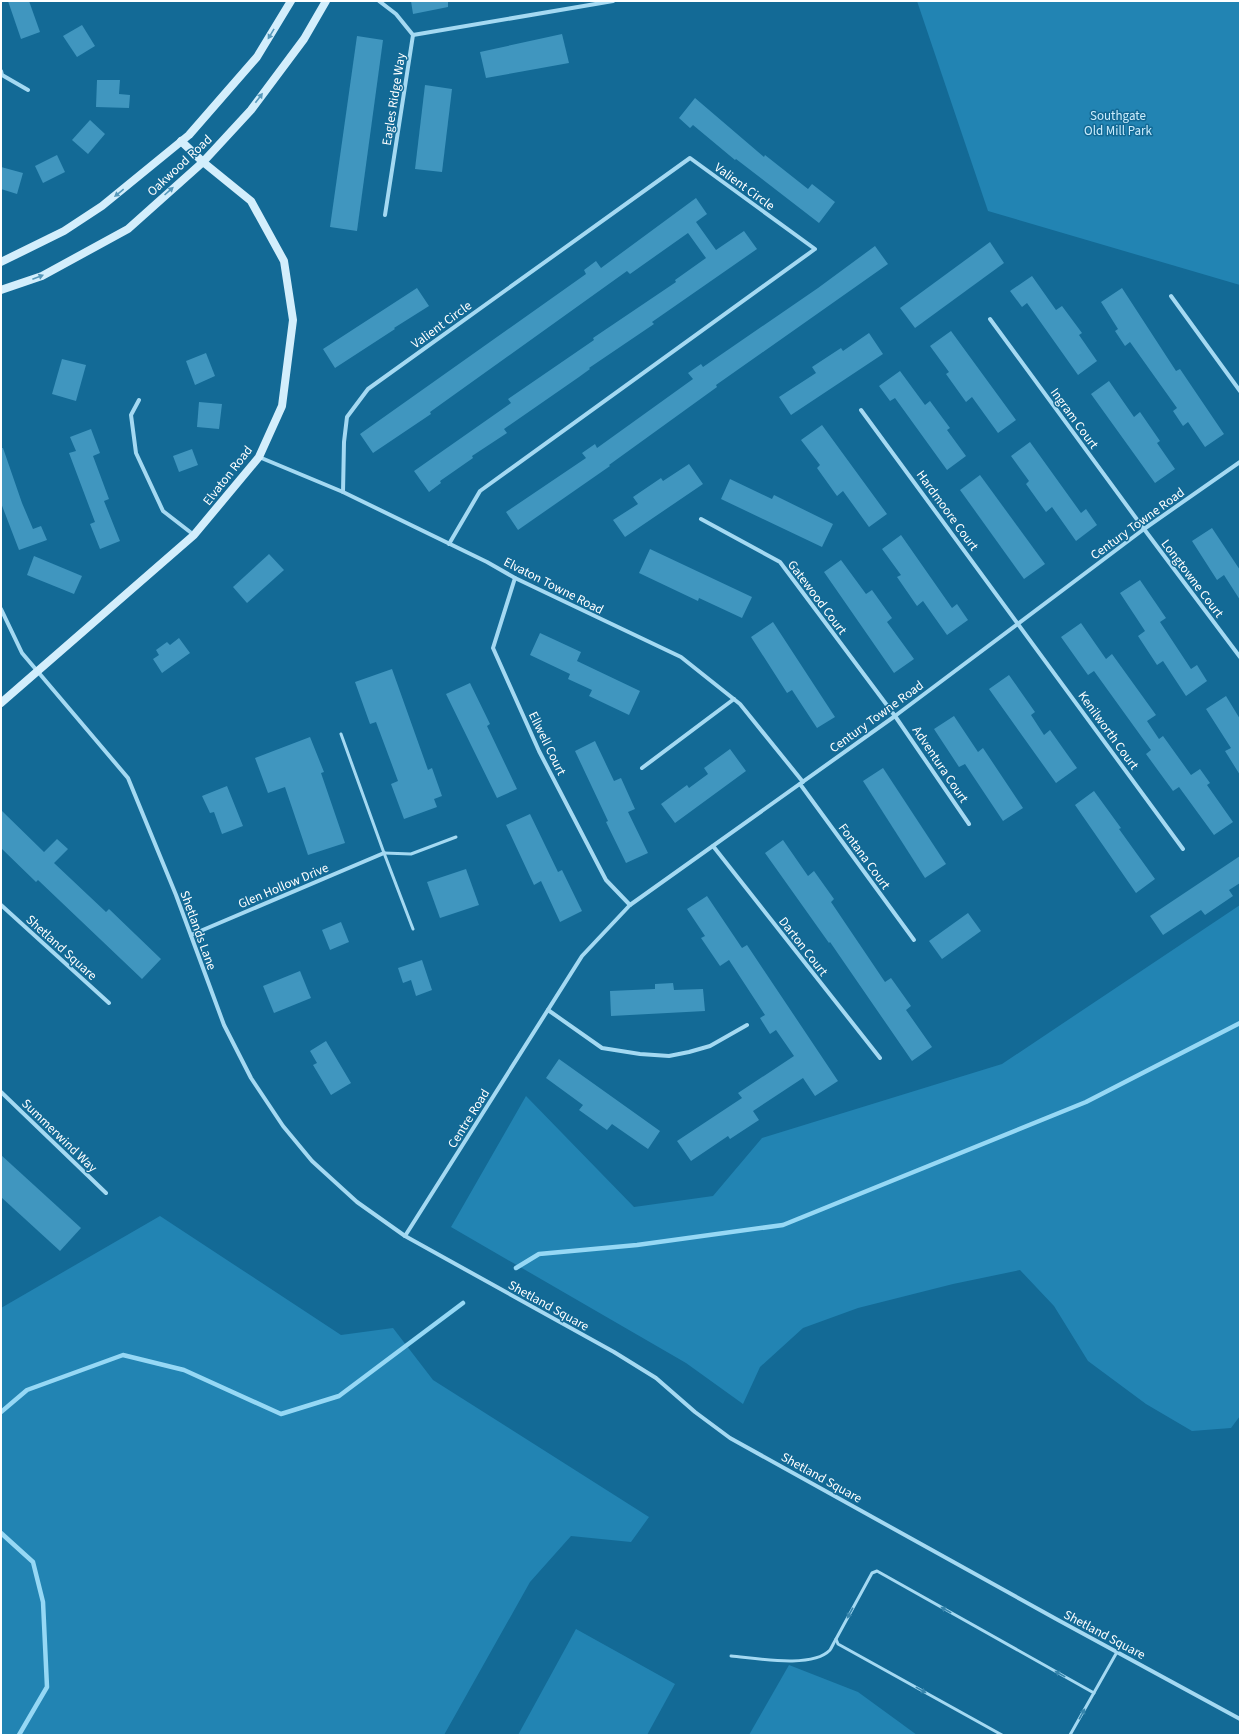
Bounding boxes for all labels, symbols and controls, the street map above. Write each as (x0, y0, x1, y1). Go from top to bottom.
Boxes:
one-way arrow (267, 28, 274, 40)
street label: Eagles Ridge Way (378, 52, 410, 147)
one-way arrow (255, 93, 264, 104)
park label: Southgate Old Mill Park (1084, 107, 1153, 140)
street label: Oakwood Road (143, 131, 216, 201)
street label: Valient Circle (711, 159, 778, 215)
one-way arrow (164, 187, 174, 196)
one-way arrow (113, 188, 124, 197)
one-way arrow (32, 274, 44, 280)
street label: Valient Circle (408, 297, 475, 353)
street label: Ingram Court (1046, 384, 1103, 453)
street label: Elvaton Road (199, 442, 257, 509)
street label: Hardmoore Court (912, 467, 983, 555)
street label: Century Towne Road (1087, 483, 1188, 564)
street label: Longtowne Court (1157, 536, 1228, 622)
street label: Elvaton Towne Road (501, 553, 607, 619)
street label: Gatewood Court (783, 557, 851, 639)
street label: Century Towne Road (826, 676, 927, 757)
street label: Kenilworth Court (1074, 688, 1143, 774)
street label: Ellwell Court (524, 709, 571, 779)
street label: Adventura Court (908, 723, 973, 807)
street label: Fontana Court (834, 820, 895, 894)
street label: Glen Hollow Drive (235, 859, 331, 913)
street label: Shetlands Lane (175, 888, 221, 973)
street label: Shetland Square (22, 911, 101, 985)
street label: Darton Court (774, 913, 832, 980)
street label: Centre Road (444, 1085, 494, 1152)
street label: Summerwind Way (17, 1095, 101, 1177)
street label: Shetland Square (505, 1276, 592, 1336)
street label: Shetland Square (778, 1448, 865, 1508)
street label: Shetland Square (1061, 1606, 1149, 1664)
one-way arrow (847, 1607, 853, 1619)
one-way arrow (940, 1607, 952, 1614)
one-way arrow (1054, 1670, 1066, 1677)
one-way arrow (915, 1687, 927, 1693)
one-way arrow (1078, 1708, 1085, 1720)

